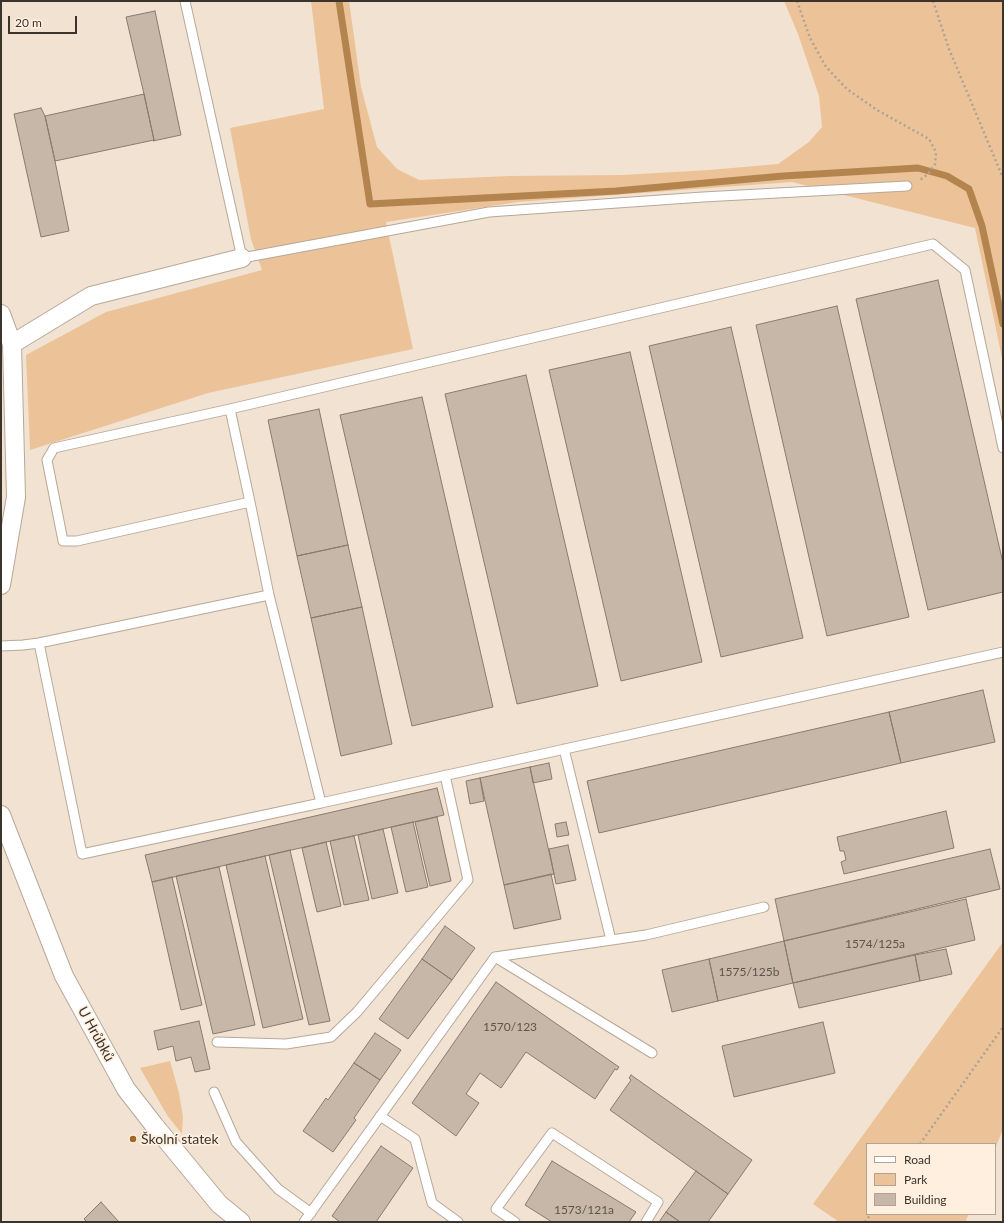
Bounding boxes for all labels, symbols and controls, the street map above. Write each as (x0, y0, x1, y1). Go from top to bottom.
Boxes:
scale bar (10, 8, 79, 34)
text: 20 m (15, 15, 42, 30)
house number: 1574/125a (845, 937, 905, 951)
house number: 1575/125b (719, 965, 779, 979)
street label: U Hrůbků (74, 1004, 118, 1064)
house number: 1570/123 (483, 1020, 537, 1034)
place label: Školní statek (141, 1131, 219, 1147)
marker: Školní statek (128, 1134, 138, 1144)
legend (866, 1143, 996, 1215)
text: Road (904, 1152, 931, 1167)
text: Park (904, 1172, 927, 1187)
text: Building (904, 1192, 947, 1207)
house number: 1573/121a (554, 1203, 614, 1217)

